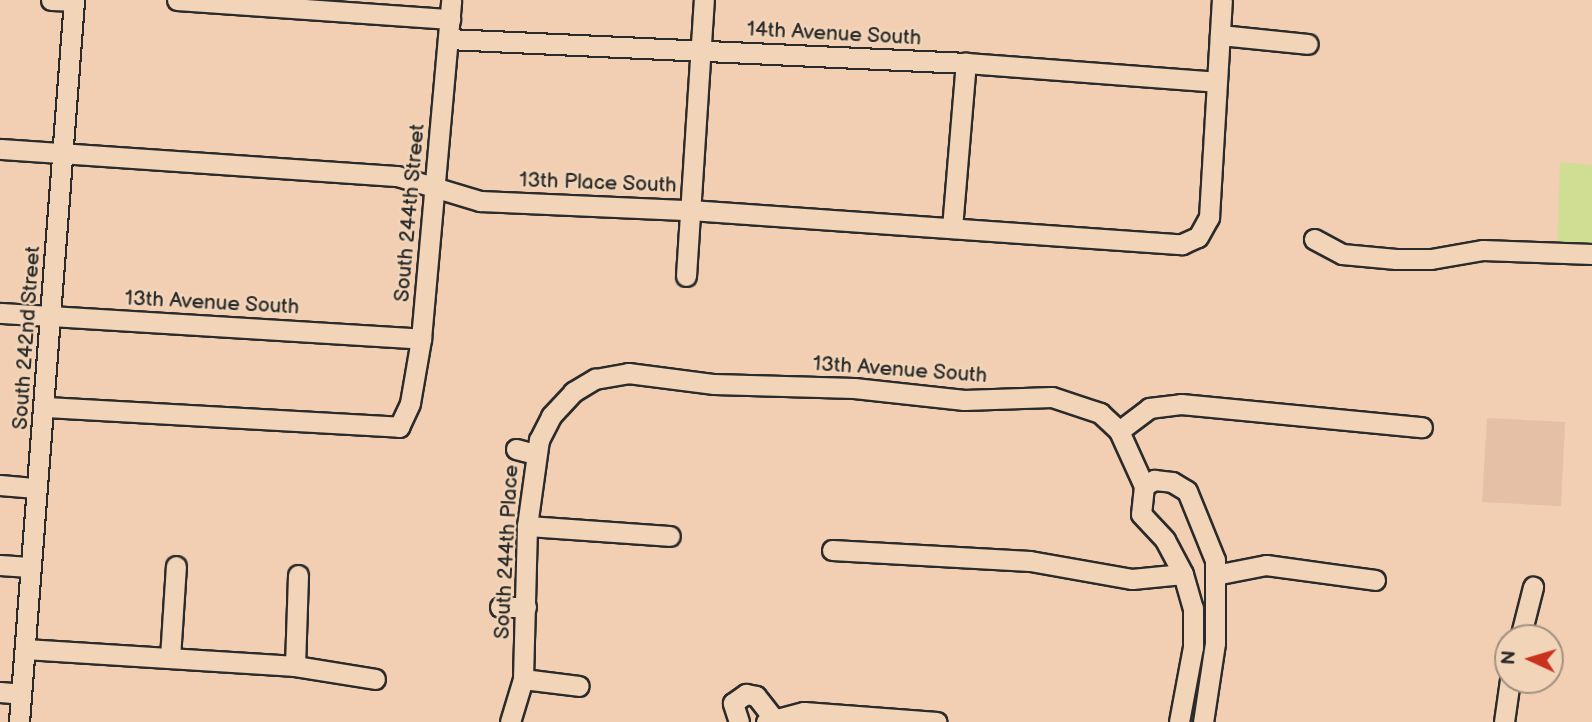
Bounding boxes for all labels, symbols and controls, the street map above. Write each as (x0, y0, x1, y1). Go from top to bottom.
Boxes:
street label: 14th Avenue South (746, 17, 922, 51)
street label: South 244th Street (390, 123, 430, 303)
street label: 13th Place South (519, 168, 677, 198)
street label: South 242nd Street (8, 245, 46, 431)
street label: 13th Avenue South (124, 286, 300, 320)
street label: 13th Avenue South (812, 351, 988, 389)
street label: South 244th Place (490, 464, 524, 640)
north arrow (1494, 624, 1564, 694)
text: N (1498, 650, 1522, 666)

